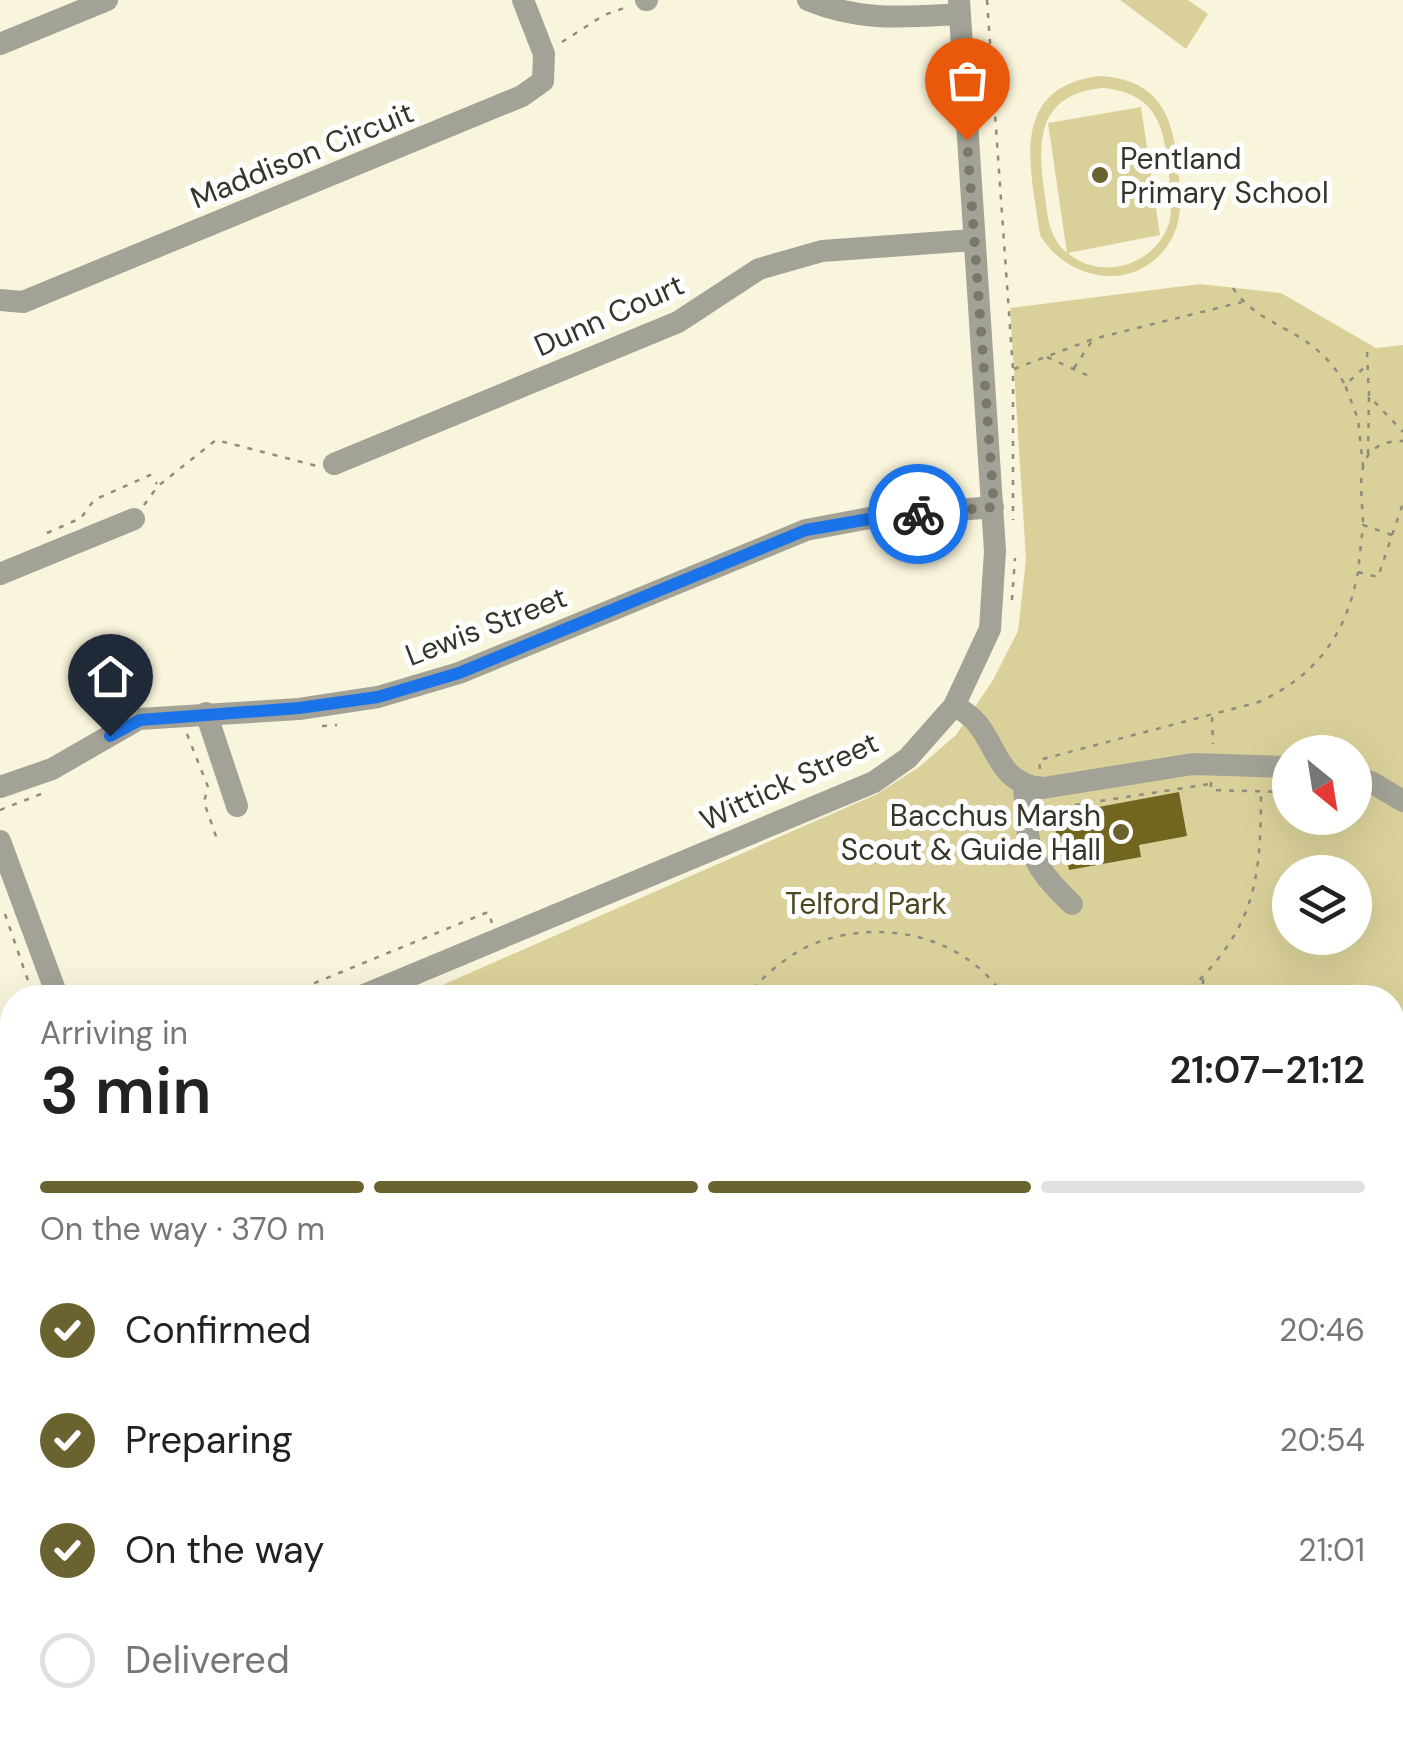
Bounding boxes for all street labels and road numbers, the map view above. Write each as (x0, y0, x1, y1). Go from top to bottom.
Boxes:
street label: Maddison Circuit (185, 93, 419, 217)
street label: Dunn Court (528, 265, 690, 365)
street label: Lewis Street (400, 577, 572, 675)
street label: Wittick Street (694, 723, 884, 839)

